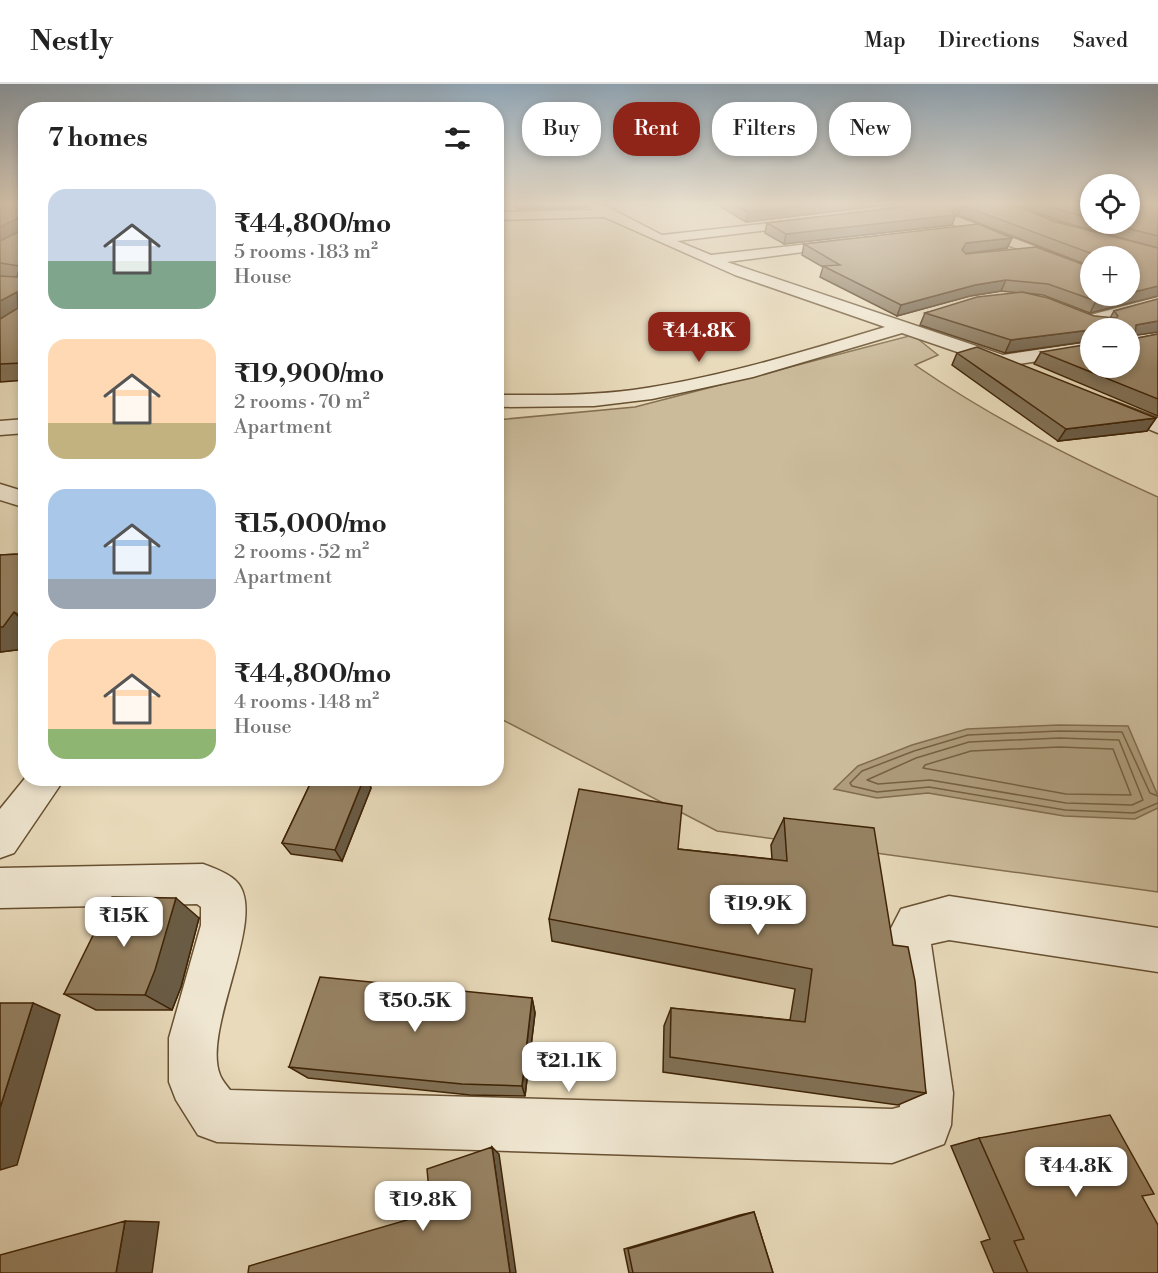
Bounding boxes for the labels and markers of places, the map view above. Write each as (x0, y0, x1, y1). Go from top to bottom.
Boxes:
pin: ₹44.8K (650, 312, 748, 363)
pin: ₹19.9K (709, 885, 807, 936)
pin: ₹15K (88, 897, 160, 948)
pin: ₹50.5K (366, 982, 464, 1033)
pin: ₹21.1K (520, 1042, 618, 1093)
pin: ₹44.8K (1027, 1147, 1125, 1198)
pin: ₹19.8K (374, 1181, 472, 1232)

